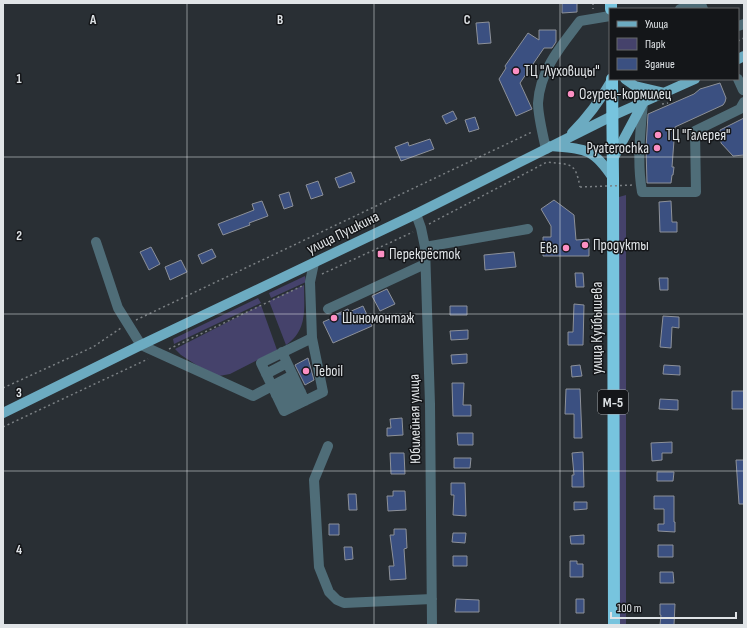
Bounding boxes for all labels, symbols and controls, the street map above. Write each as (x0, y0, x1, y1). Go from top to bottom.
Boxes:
legend (609, 8, 739, 80)
text: A (89, 12, 97, 28)
text: B (277, 12, 283, 28)
text: C (464, 12, 471, 28)
text: Улица (645, 17, 669, 32)
text: Парк (645, 37, 666, 52)
text: Здание (645, 57, 675, 72)
place label: ТЦ "Луховицы" (524, 62, 600, 81)
marker: ТЦ "Луховицы" (511, 66, 521, 76)
text: 1 (16, 71, 22, 87)
place label: Огурец-кормилец (579, 85, 672, 104)
marker: Огурец-кормилец (566, 89, 576, 99)
place label: ТЦ "Галерея" (666, 126, 730, 145)
marker: ТЦ "Галерея" (653, 130, 663, 140)
place label: Pyaterochka (586, 139, 649, 158)
marker: Pyaterochka (652, 143, 662, 153)
street label: улица Пушкина (304, 207, 383, 259)
text: 2 (16, 228, 22, 244)
place label: Продукты (593, 236, 649, 255)
place label: Ева (540, 239, 558, 258)
marker: Продукты (580, 240, 590, 250)
marker: Ева (561, 243, 571, 253)
place label: Перекрёсток (389, 245, 461, 264)
marker: Перекрёсток (376, 249, 386, 259)
street label: улица Куйбышева (588, 282, 607, 374)
place label: Шиномонтаж (342, 309, 414, 328)
marker: Шиномонтаж (329, 313, 339, 323)
place label: Teboil (314, 362, 343, 381)
marker: Teboil (301, 366, 311, 376)
street label: Юбилейная улица (405, 374, 425, 464)
text: 3 (16, 385, 22, 401)
road number: М-5 (598, 390, 628, 414)
text: 4 (16, 542, 22, 558)
scale bar (611, 594, 736, 620)
text: 100 m (617, 601, 642, 616)

